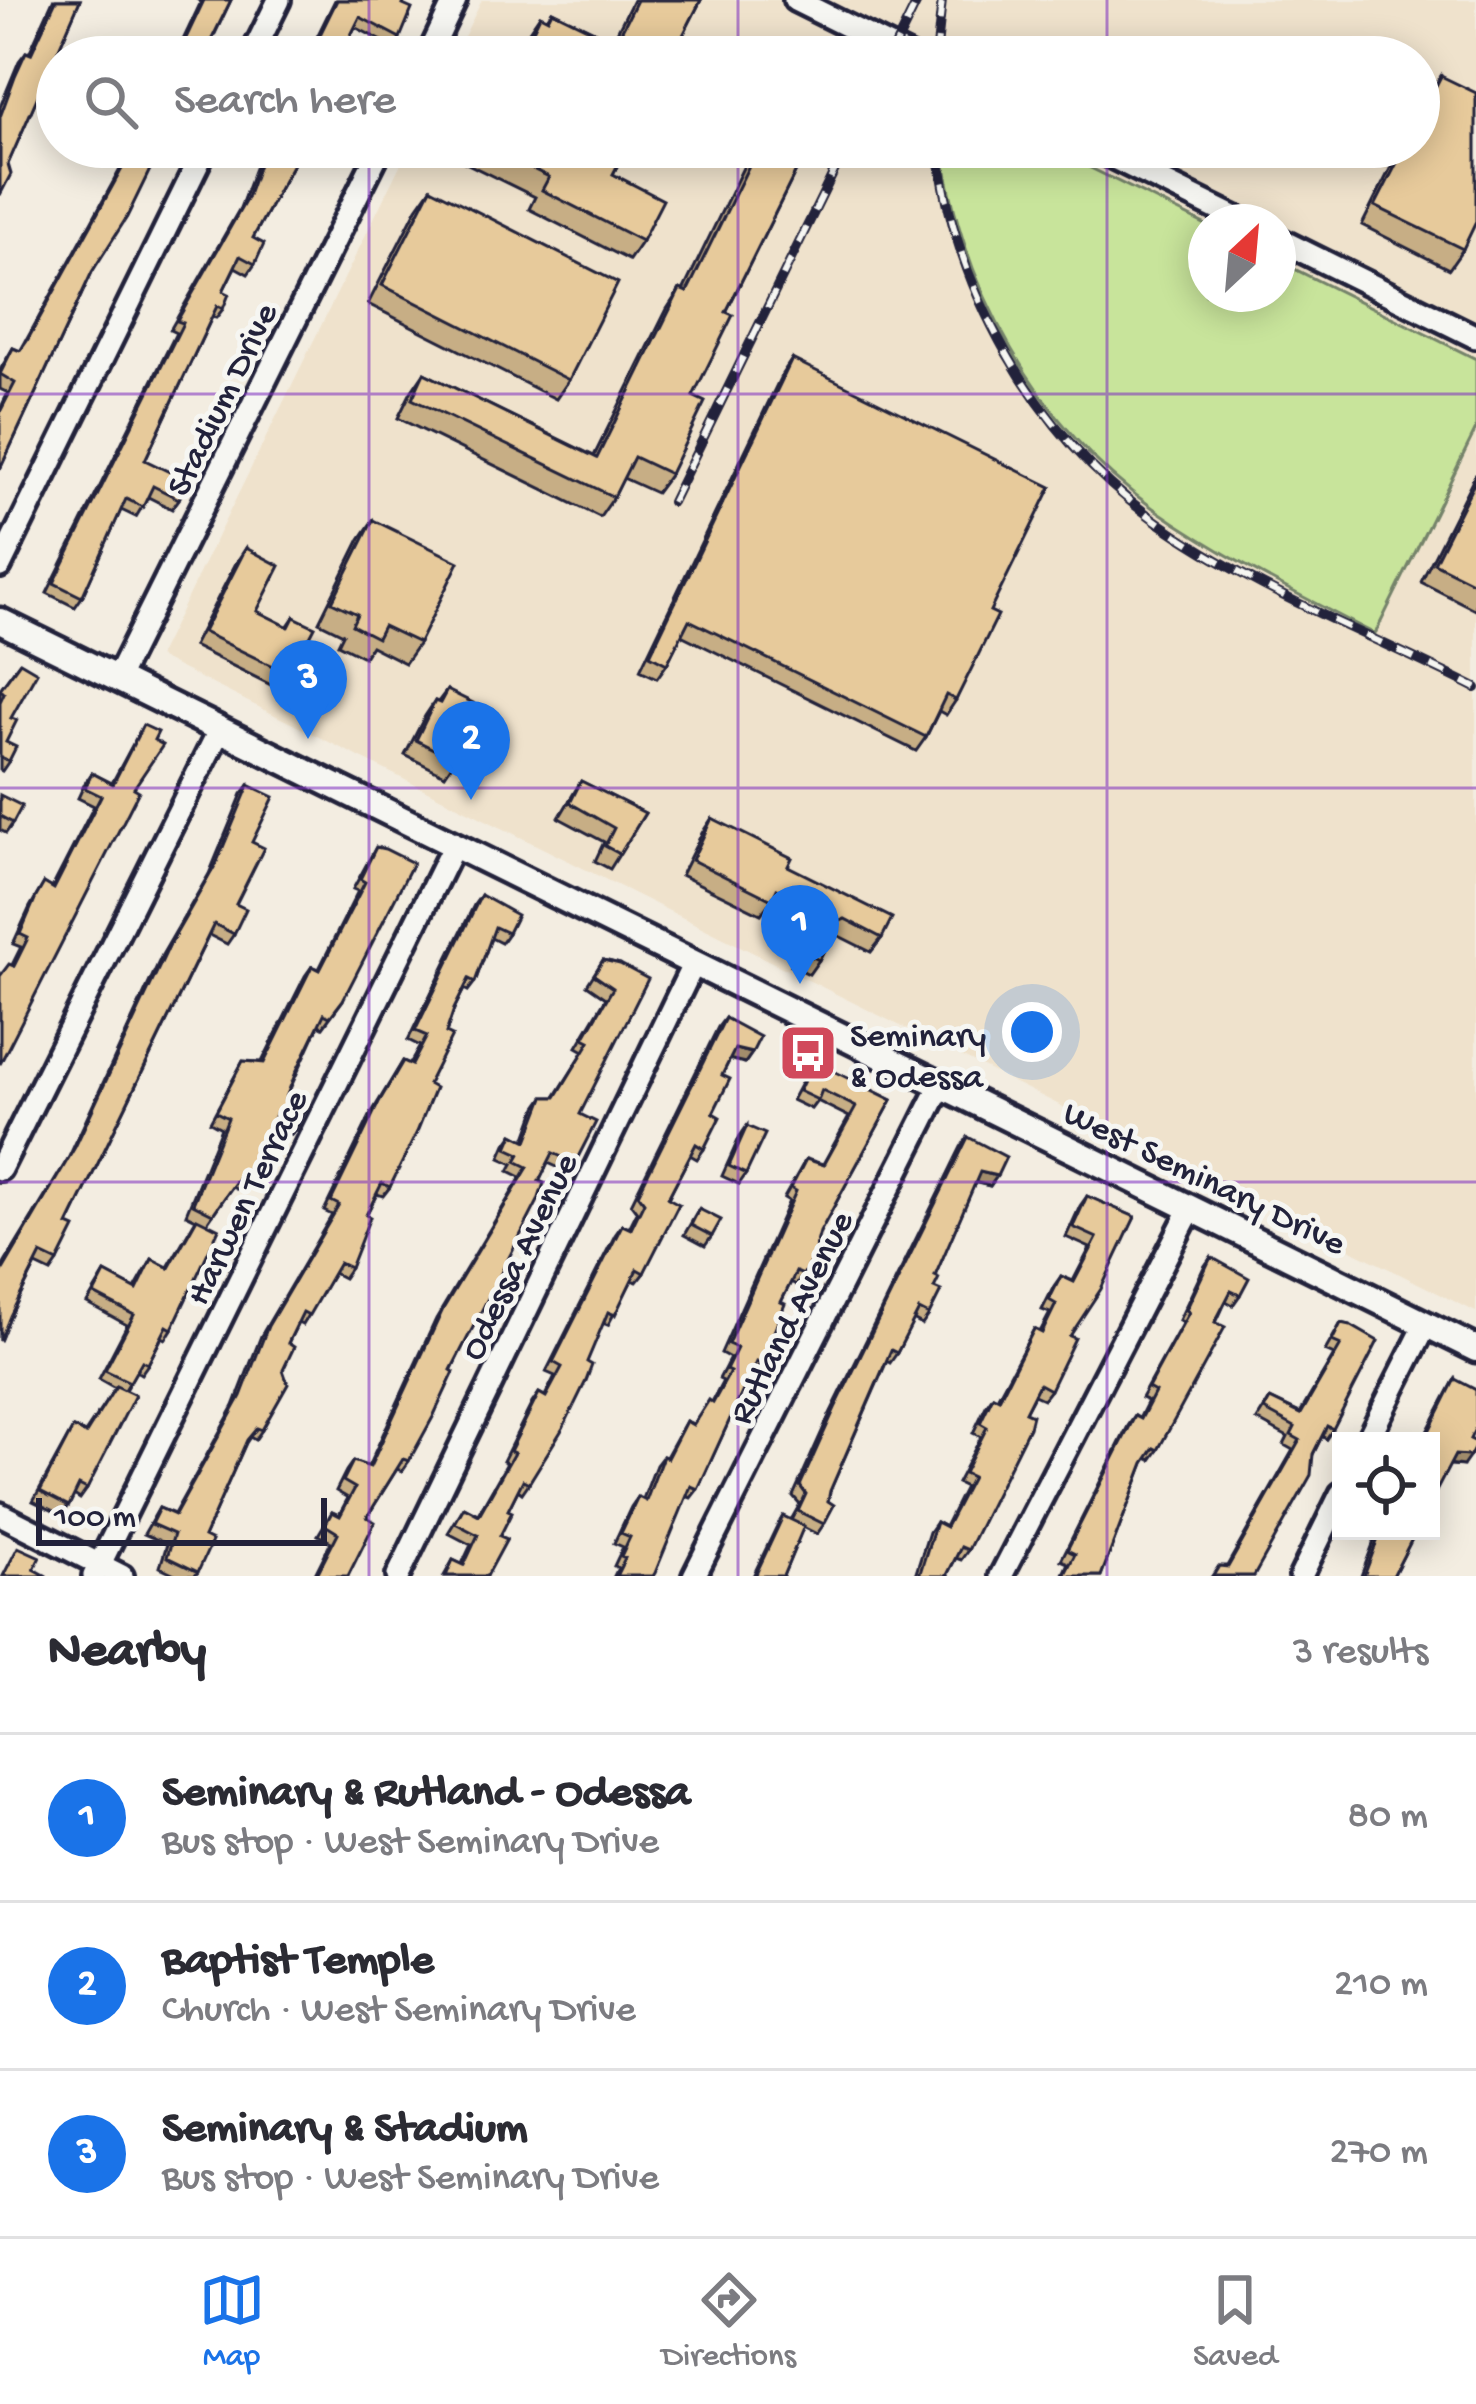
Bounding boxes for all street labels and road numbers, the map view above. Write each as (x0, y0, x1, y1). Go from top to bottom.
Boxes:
street label: Stadium Drive (160, 297, 290, 505)
street label: Harwen Terrace (179, 1084, 321, 1313)
street label: West Seminary Drive (1055, 1094, 1352, 1268)
street label: Odessa Avenue (453, 1147, 591, 1368)
street label: Rutland Avenue (722, 1205, 866, 1433)

